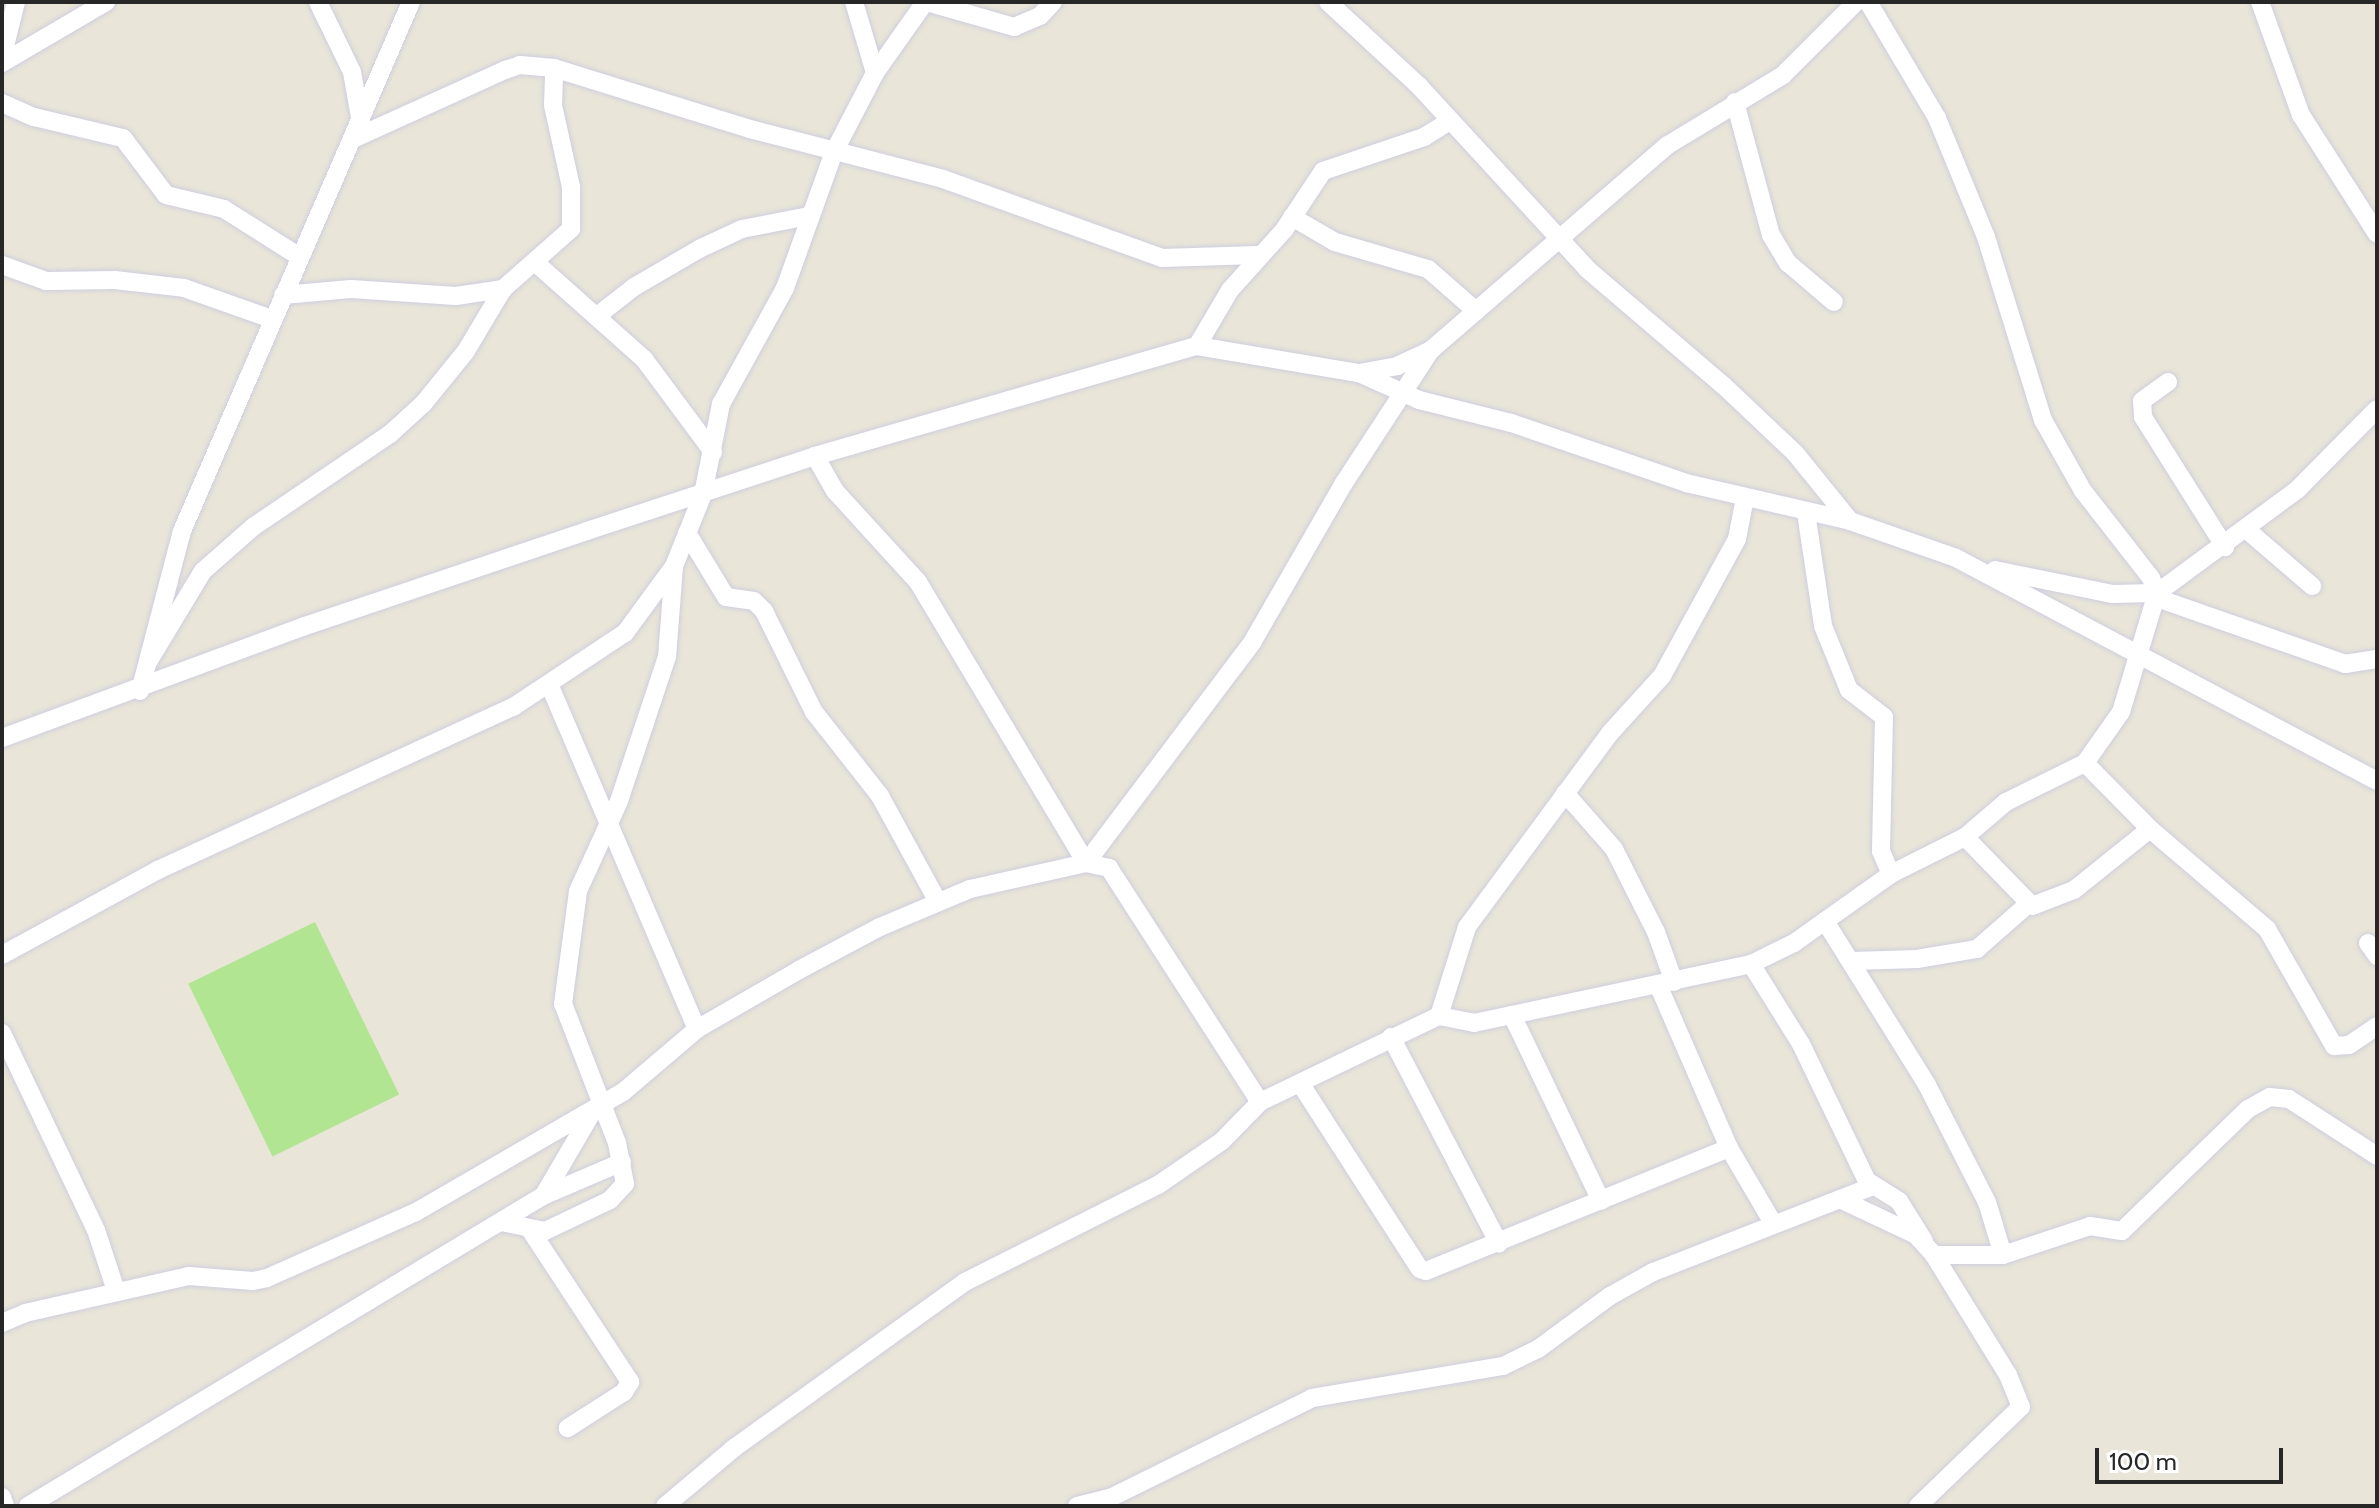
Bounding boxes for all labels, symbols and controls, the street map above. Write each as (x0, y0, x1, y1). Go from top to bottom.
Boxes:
scale bar (2099, 1432, 2287, 1482)
text: 100 m (2109, 1447, 2177, 1476)

